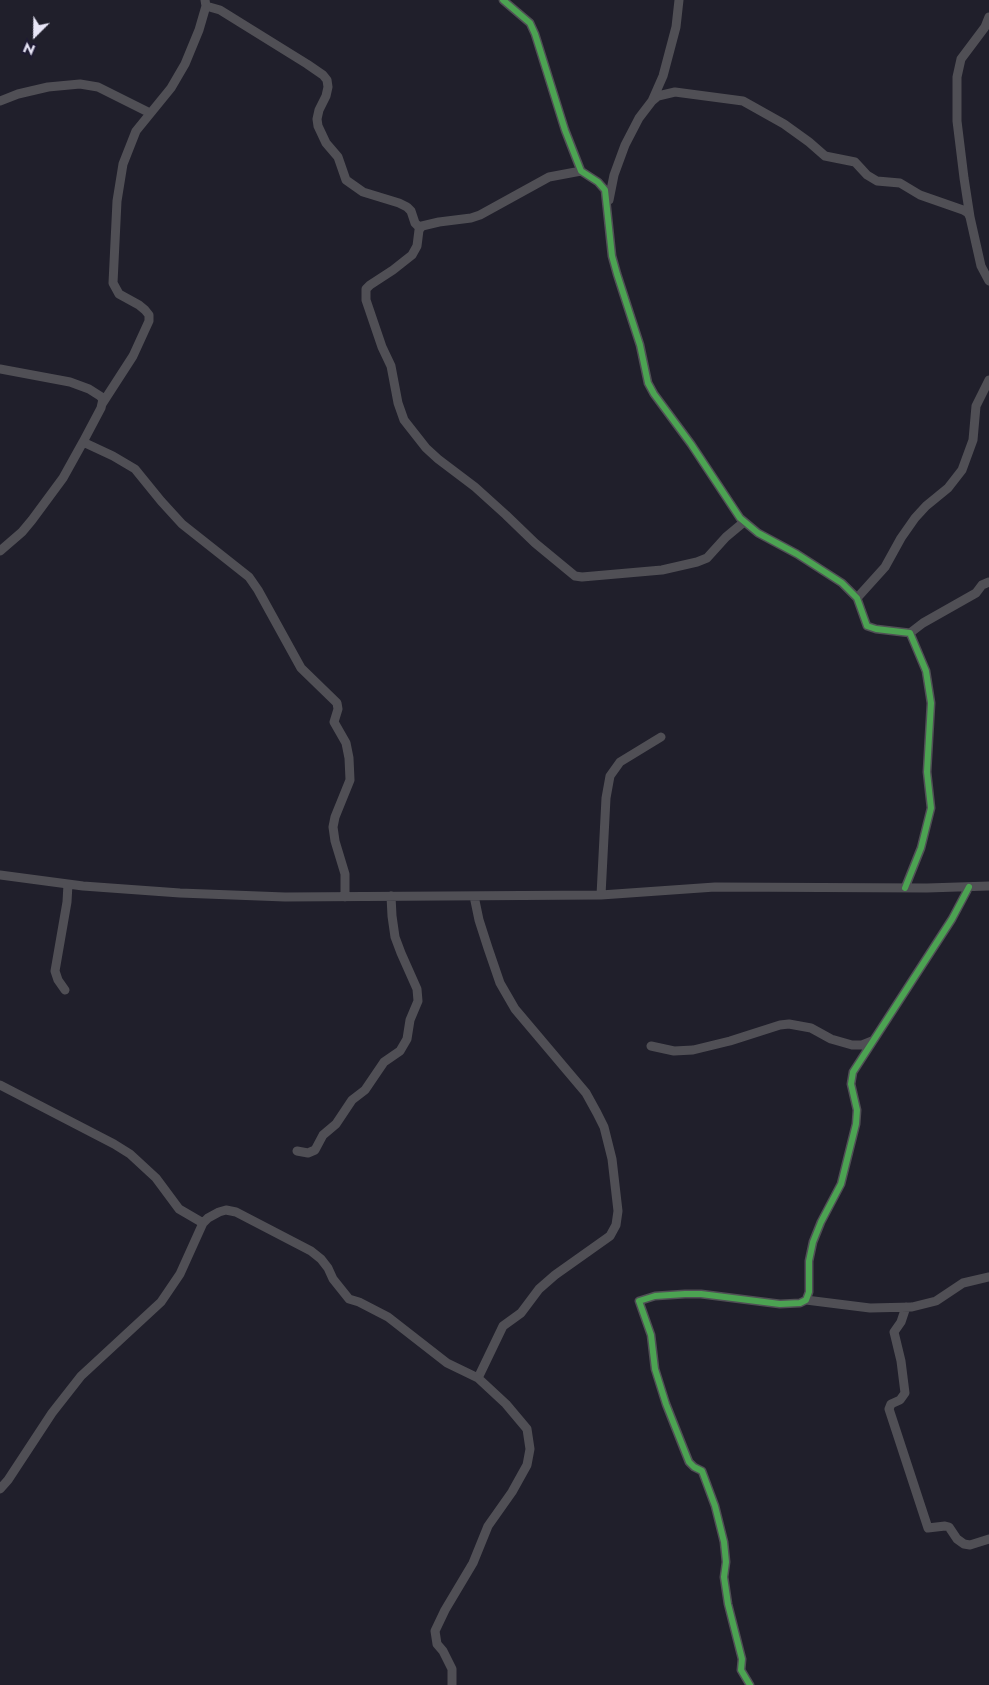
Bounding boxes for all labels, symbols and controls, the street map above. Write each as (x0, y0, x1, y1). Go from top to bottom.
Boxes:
north arrow (10, 10, 60, 60)
text: N (20, 37, 38, 60)

